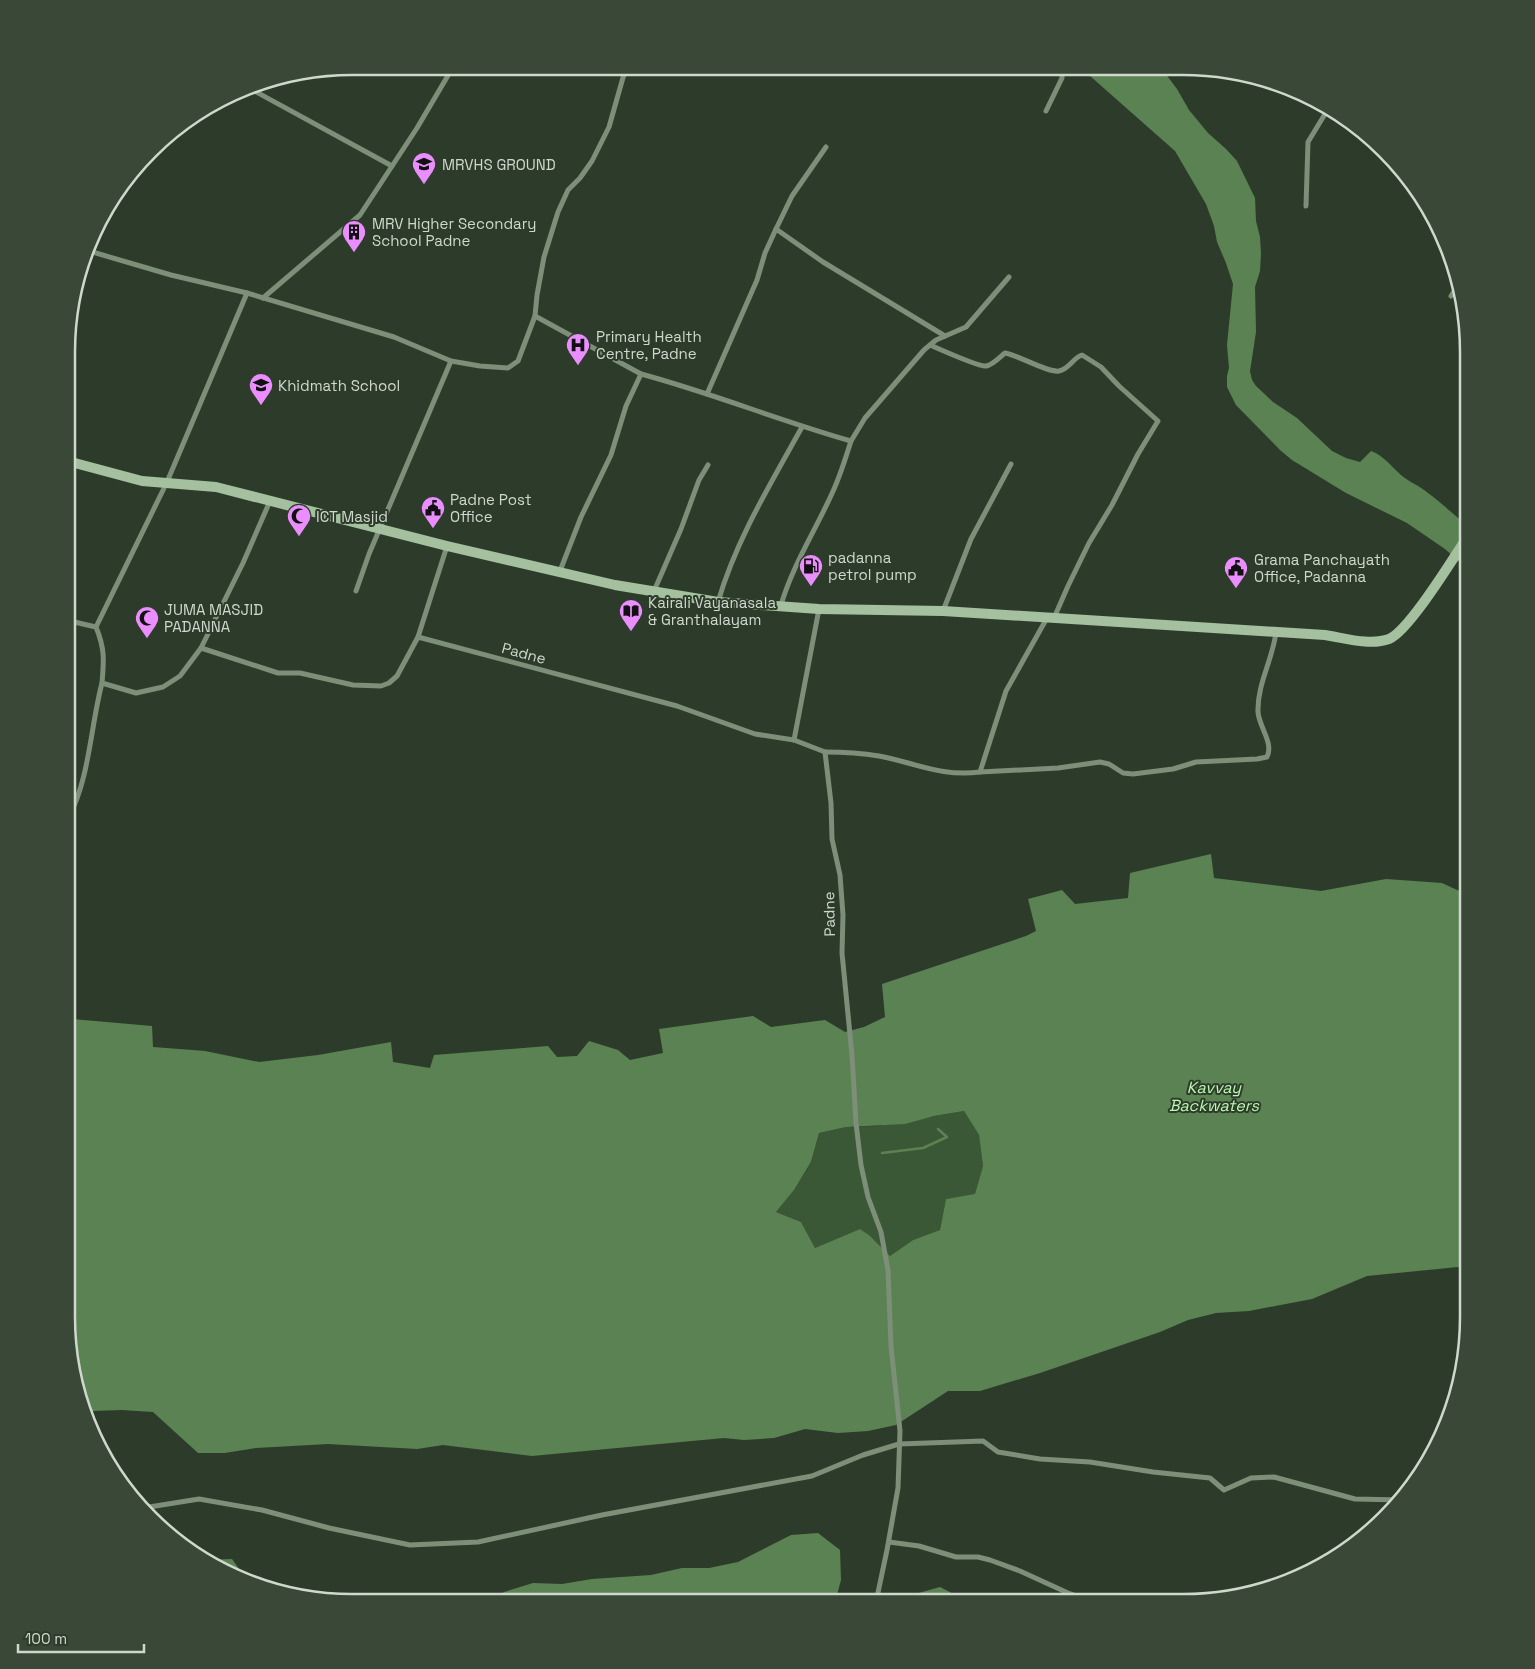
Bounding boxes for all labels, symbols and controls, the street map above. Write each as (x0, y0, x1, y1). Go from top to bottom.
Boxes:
school or university icon: MRVHS GROUND (411, 151, 437, 185)
place label: MRVHS GROUND (442, 155, 556, 174)
place label: MRV Higher Secondary School Padne (372, 214, 537, 250)
building icon: MRV Higher Secondary School Padne (341, 219, 367, 253)
place label: Primary Health Centre, Padne (596, 327, 702, 363)
hospital icon: Primary Health Centre, Padne (565, 332, 591, 366)
school or university icon: Khidmath School (248, 372, 274, 406)
place label: Khidmath School (278, 376, 400, 395)
place label: Padne Post Office (450, 490, 532, 526)
public building icon: Padne Post Office (420, 495, 446, 529)
mosque icon: ICT Masjid (286, 503, 312, 537)
place label: ICT Masjid (316, 507, 388, 526)
place label: padanna petrol pump (828, 548, 917, 584)
place label: Grama Panchayath Office, Padanna (1254, 550, 1390, 586)
fuel station icon: padanna petrol pump (798, 553, 824, 587)
public building icon: Grama Panchayath Office, Padanna (1223, 555, 1249, 589)
place label: Kairali Vayanasala & Granthalayam (648, 593, 776, 629)
library icon: Kairali Vayanasala & Granthalayam (618, 598, 644, 632)
place label: JUMA MASJID PADANNA (164, 600, 263, 636)
mosque icon: JUMA MASJID PADANNA (134, 605, 160, 639)
street label: Padne (500, 638, 548, 668)
street label: Padne (819, 891, 839, 937)
water label: Kavvay Backwaters (1169, 1077, 1260, 1116)
scale bar (18, 1622, 144, 1654)
text: 100 m (25, 1629, 67, 1648)

